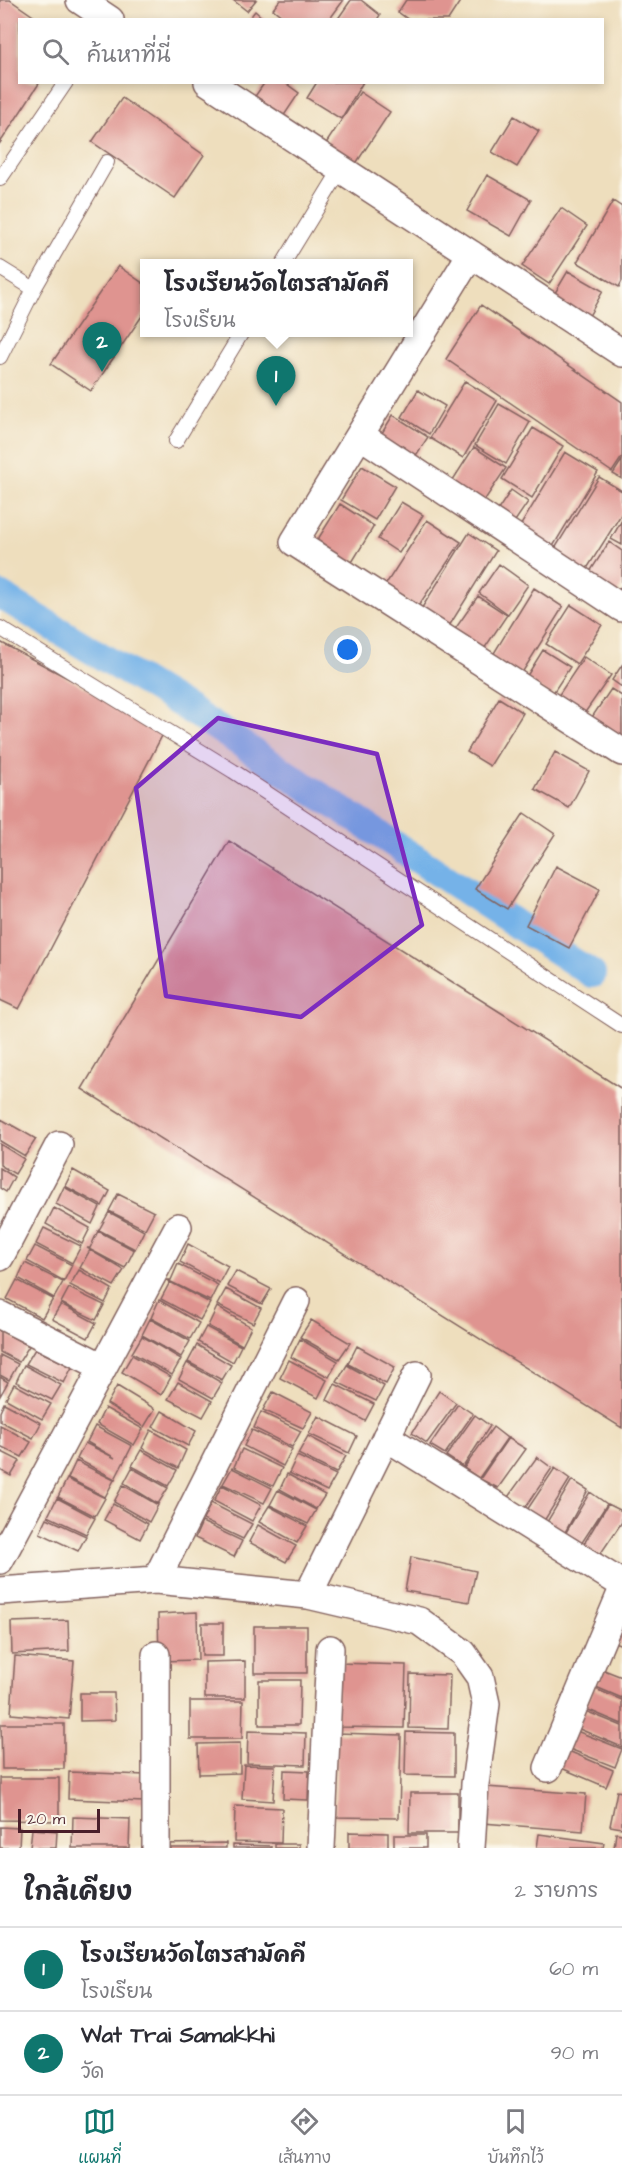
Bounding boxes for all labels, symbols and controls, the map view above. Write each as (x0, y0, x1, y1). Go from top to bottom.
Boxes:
search box (18, 18, 604, 84)
icon: search (39, 35, 72, 68)
text: ค้นหาที่นี่ (87, 40, 171, 71)
popup (140, 259, 413, 337)
text: โรงเรียนวัดไตรสามัคคี (164, 269, 389, 300)
text: โรงเรียน (164, 307, 236, 335)
pin: 2 (82, 322, 122, 372)
pin: 1 (256, 356, 296, 406)
your location (333, 635, 362, 664)
scale bar (18, 1806, 100, 1834)
text: 20 m (27, 1808, 65, 1830)
text: ใกล้เคียง (24, 1874, 132, 1910)
text: 2 รายการ (514, 1877, 598, 1905)
text: โรงเรียนวัดไตรสามัคคี (81, 1940, 306, 1971)
text: 1 (42, 1955, 45, 1983)
text: 60 m (549, 1955, 598, 1983)
text: โรงเรียน (81, 1978, 152, 2006)
text: Wat Trai Samakkhi (81, 2020, 275, 2051)
text: 2 (38, 2039, 49, 2067)
text: 90 m (550, 2039, 598, 2067)
text: วัด (81, 2058, 104, 2086)
tab: แผนที่ (78, 2105, 121, 2169)
tab: เส้นทาง (278, 2105, 331, 2169)
tab: บันทึกไว้ (487, 2105, 544, 2169)

